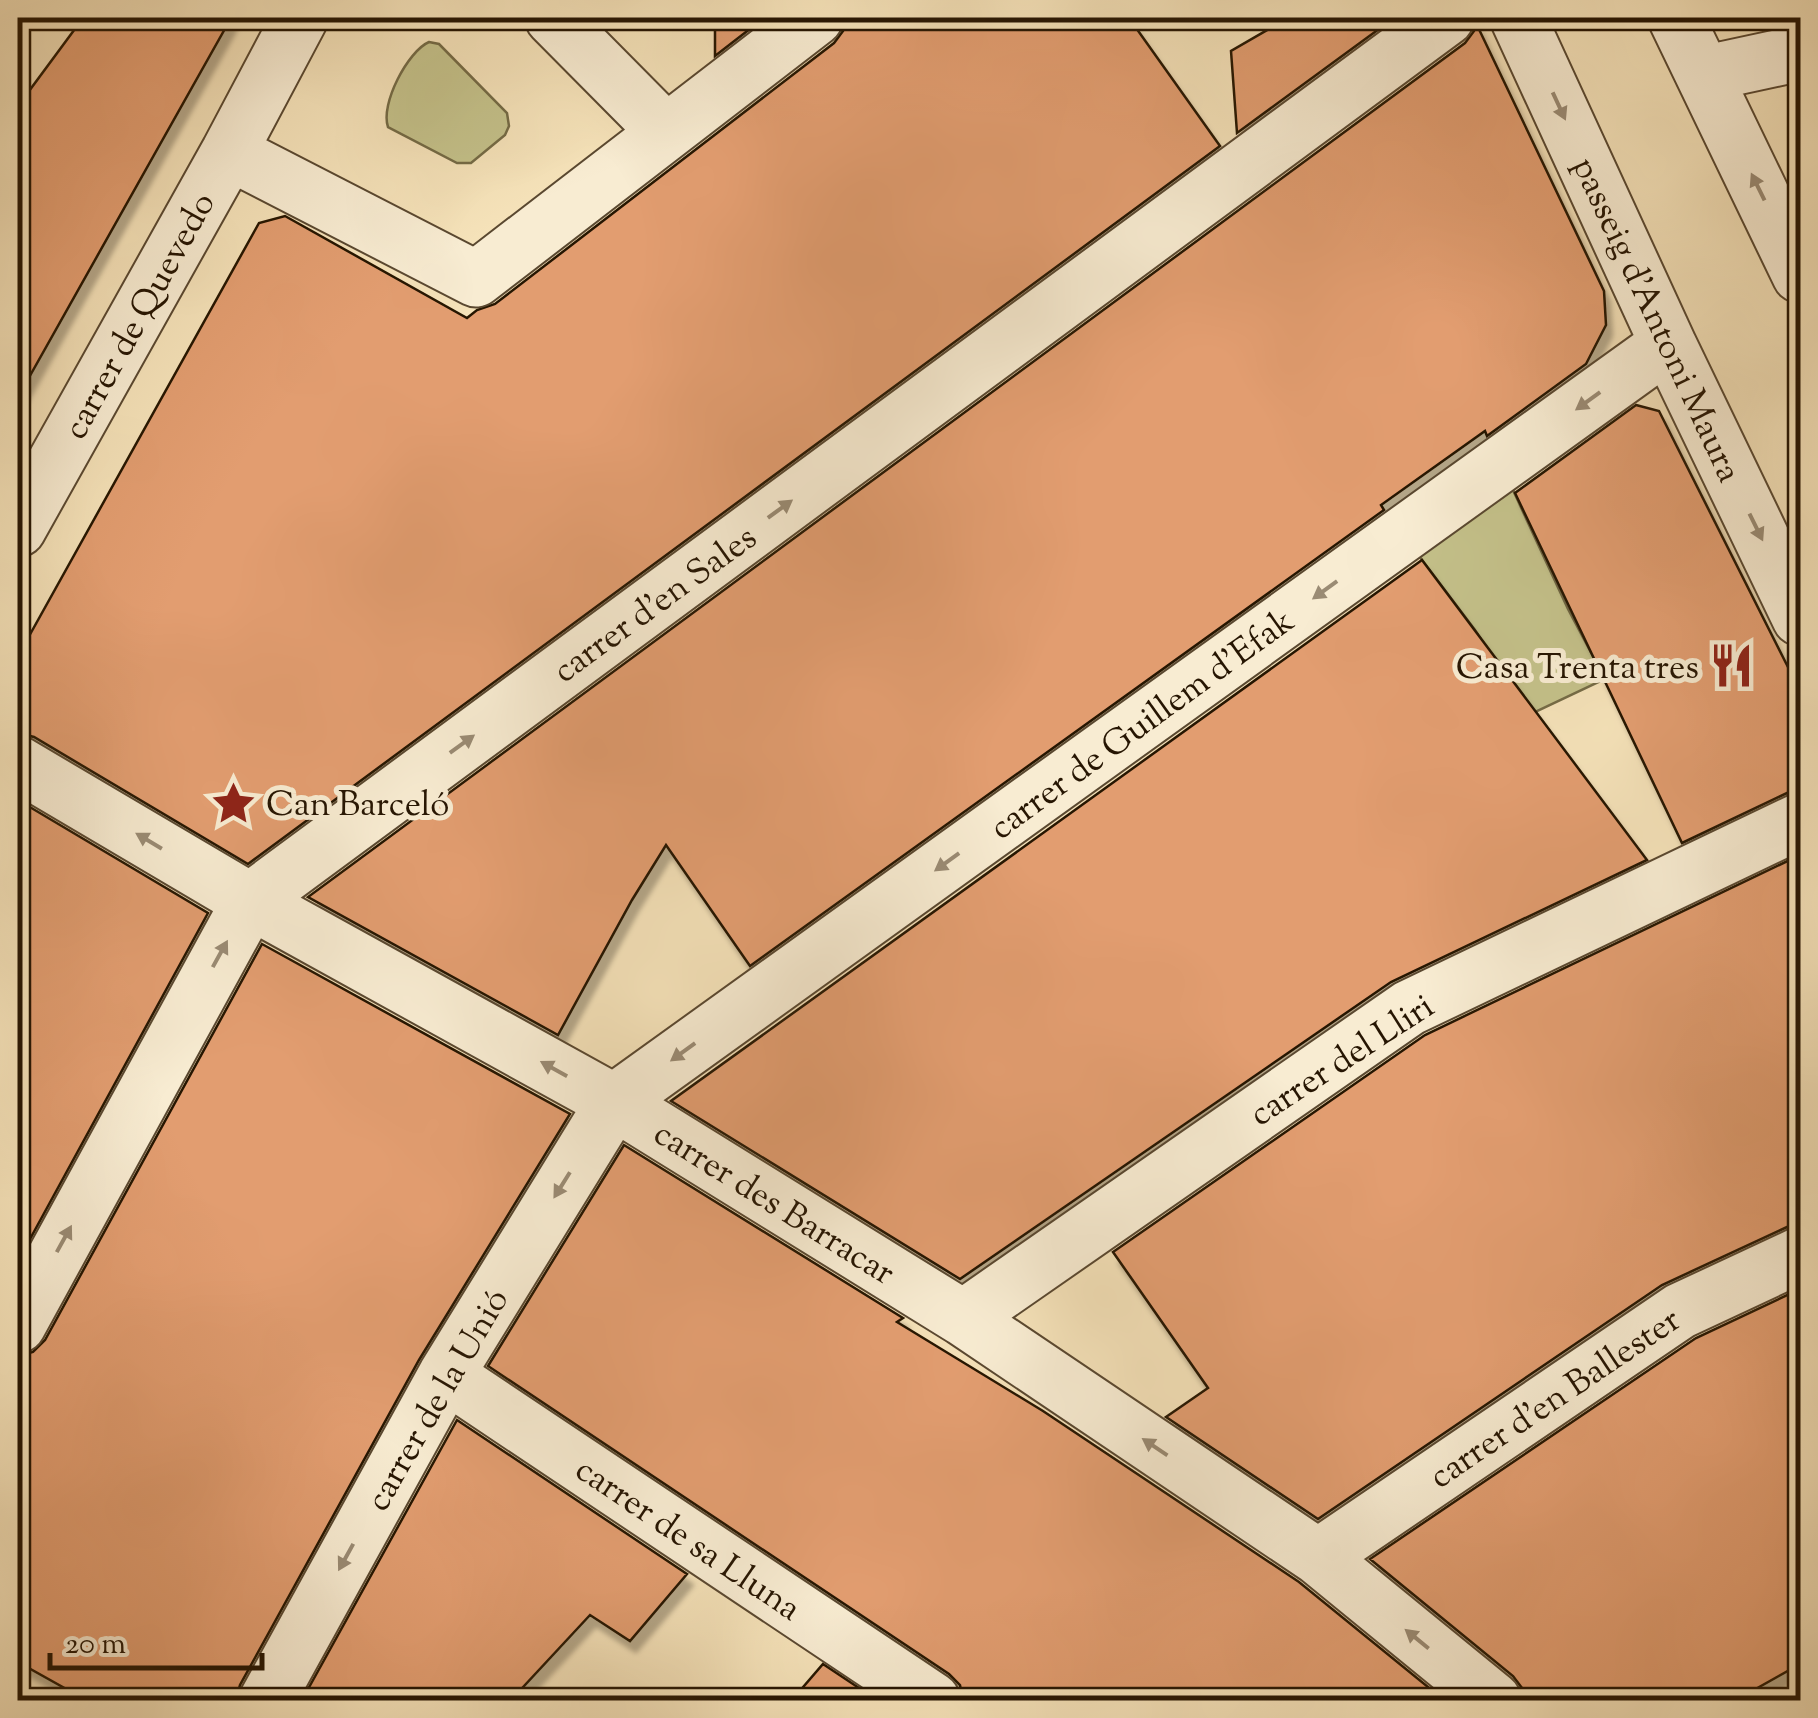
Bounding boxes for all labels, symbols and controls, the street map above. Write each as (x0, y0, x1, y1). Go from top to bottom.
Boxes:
one-way arrow (1551, 91, 1567, 121)
street label: passeig d'Antoni Maura (1557, 149, 1753, 491)
one-way arrow (1750, 172, 1767, 201)
street label: carrer de Quevedo (52, 184, 230, 449)
one-way arrow (1575, 390, 1602, 410)
one-way arrow (767, 500, 793, 520)
one-way arrow (1748, 513, 1765, 542)
street label: carrer d'en Sales (544, 514, 769, 697)
one-way arrow (1311, 580, 1338, 600)
street label: carrer de Guillem d'Efak (980, 598, 1306, 854)
restaurant icon: Casa Trenta tres (1708, 642, 1756, 690)
place label: Casa Trenta tres (1456, 644, 1699, 695)
one-way arrow (449, 735, 475, 754)
place icon: Can Barceló (209, 779, 257, 827)
place label: Can Barceló (266, 781, 449, 832)
one-way arrow (135, 833, 163, 851)
one-way arrow (934, 852, 960, 871)
one-way arrow (212, 940, 229, 969)
street label: carrer del Lliri (1240, 983, 1445, 1141)
one-way arrow (670, 1042, 697, 1061)
one-way arrow (540, 1061, 569, 1078)
street label: carrer des Barracar (643, 1110, 904, 1300)
one-way arrow (554, 1171, 572, 1199)
one-way arrow (56, 1225, 73, 1254)
street label: carrer de la Unió (355, 1280, 523, 1521)
street label: carrer d'en Ballester (1420, 1297, 1692, 1503)
one-way arrow (1141, 1439, 1168, 1457)
street label: carrer de sa Lluna (564, 1446, 810, 1635)
one-way arrow (337, 1542, 354, 1571)
scale bar (50, 1608, 262, 1670)
text: 20 m (65, 1624, 126, 1667)
one-way arrow (1405, 1629, 1430, 1650)

